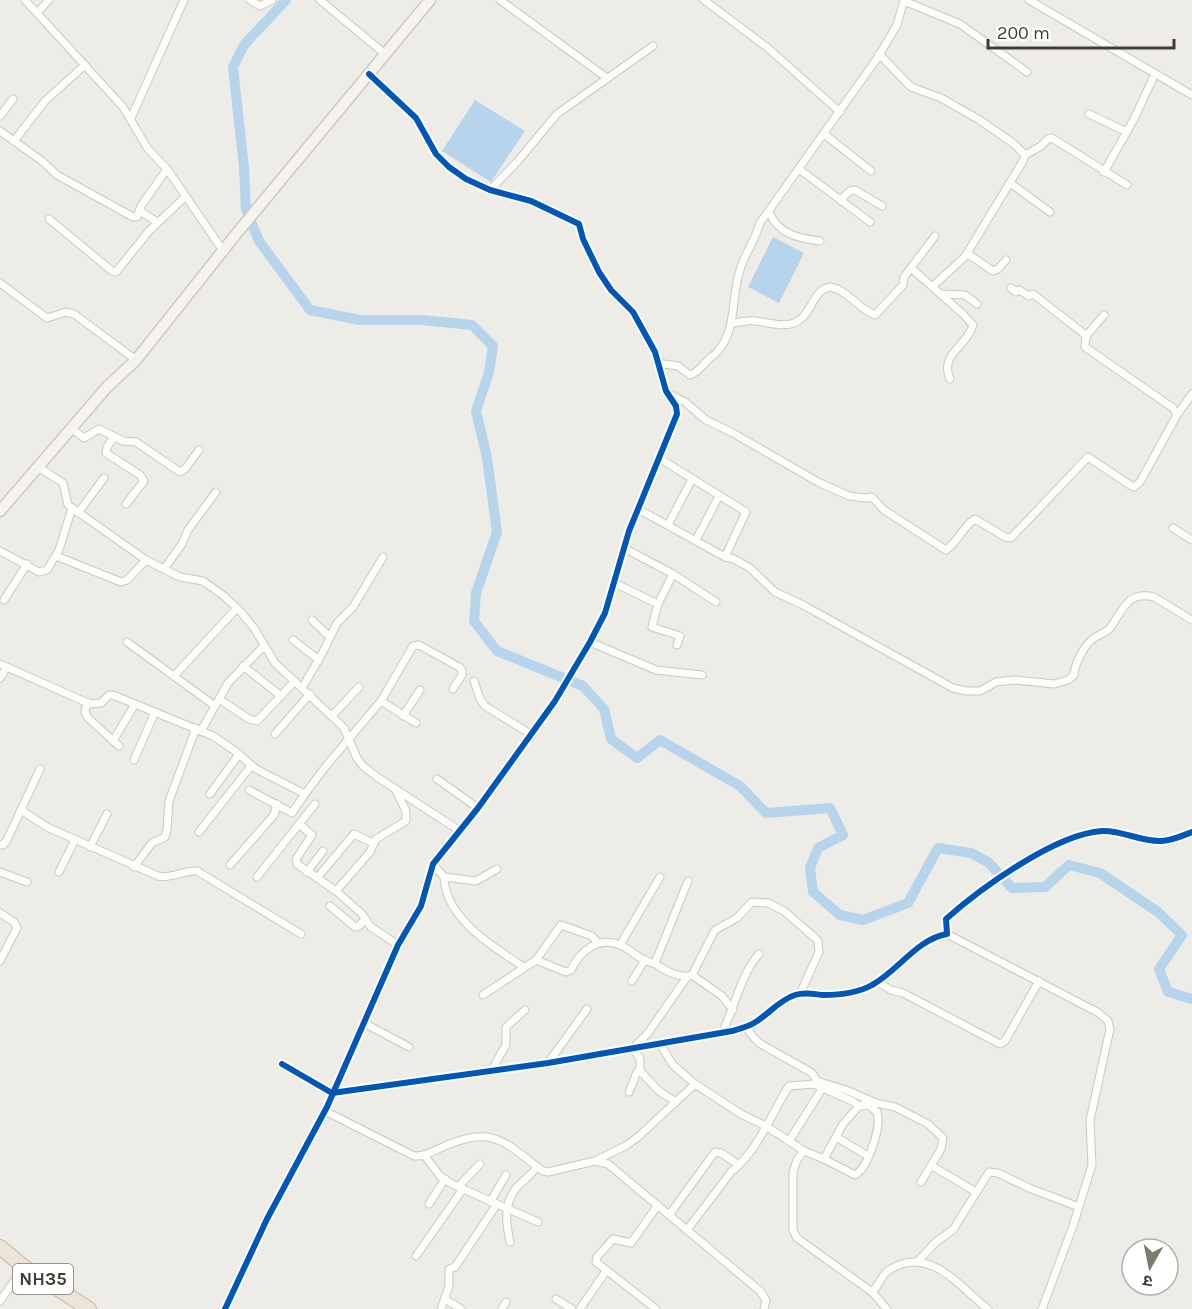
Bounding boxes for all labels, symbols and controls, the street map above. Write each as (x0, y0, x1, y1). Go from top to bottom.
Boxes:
scale bar (988, 12, 1174, 50)
text: 200 m (997, 22, 1050, 44)
north arrow (1120, 1237, 1180, 1297)
road number: NH35 (13, 1264, 73, 1294)
text: उ (1141, 1271, 1154, 1291)

